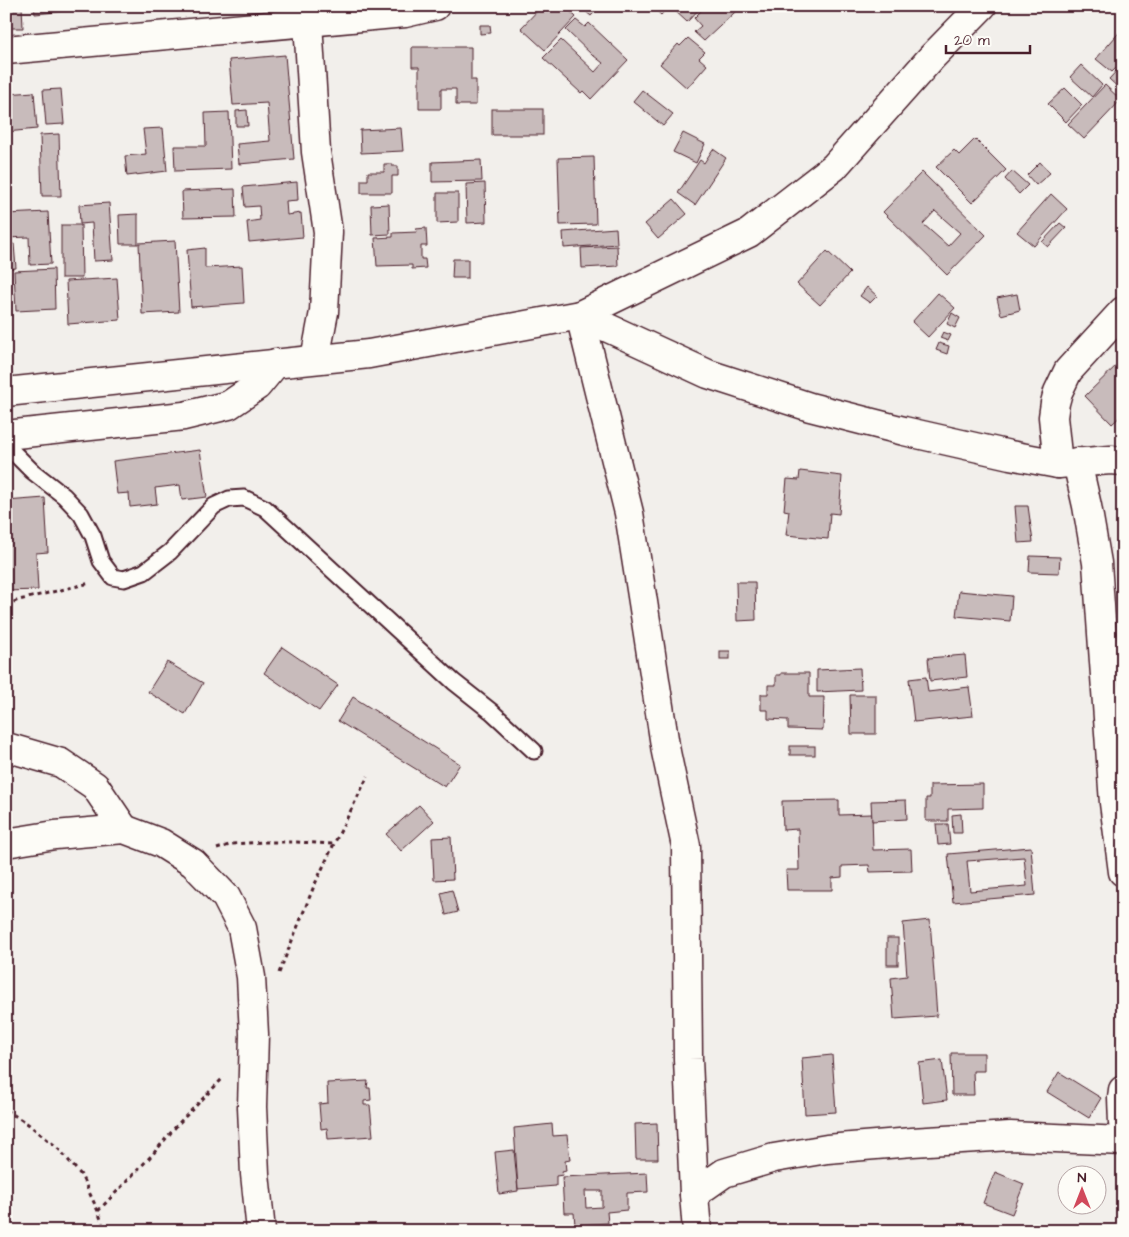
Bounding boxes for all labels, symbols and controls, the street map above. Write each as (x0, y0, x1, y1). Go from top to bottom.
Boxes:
scale bar (946, 22, 1030, 54)
text: 20 m (954, 30, 990, 51)
north arrow (1056, 1164, 1106, 1214)
text: N (1078, 1168, 1087, 1188)

